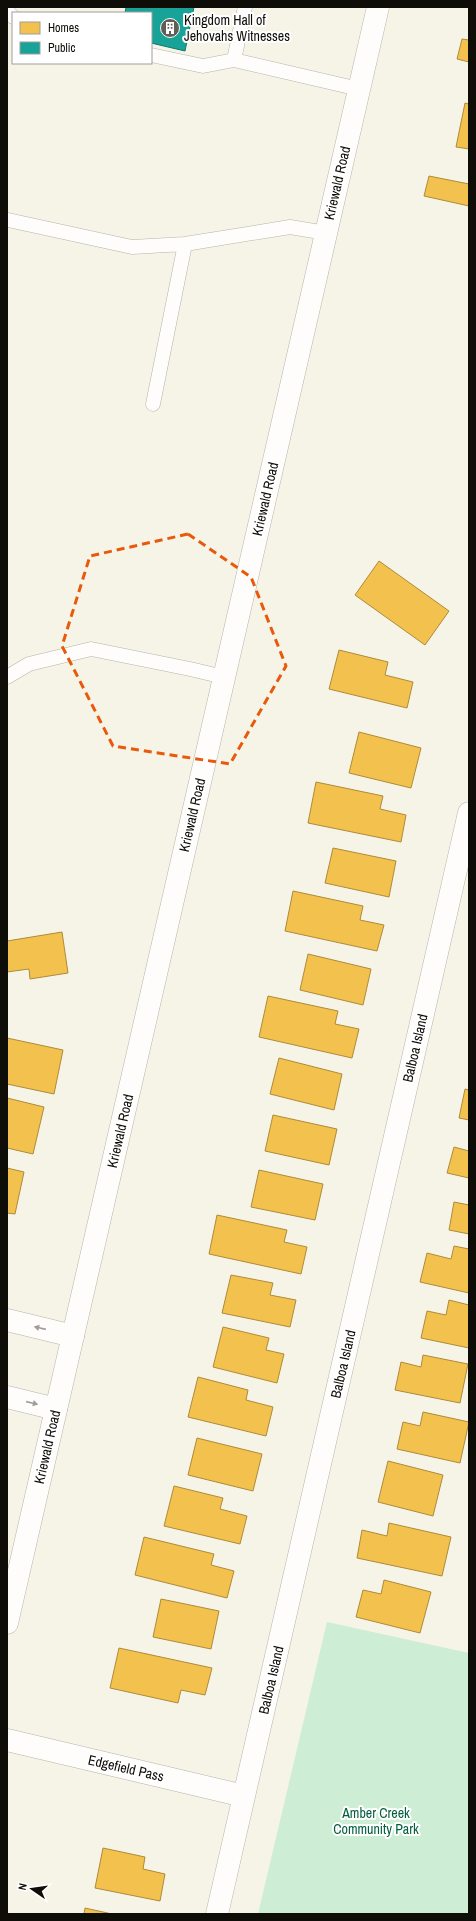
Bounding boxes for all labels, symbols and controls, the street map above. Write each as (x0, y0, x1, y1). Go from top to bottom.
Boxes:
place label: Kingdom Hall of Jehovahs Witnesses (184, 11, 290, 45)
legend (12, 12, 152, 64)
building icon: Kingdom Hall of Jehovahs Witnesses (159, 17, 181, 39)
text: Homes (48, 20, 79, 36)
text: Public (48, 40, 75, 56)
street label: Kriewald Road (320, 144, 354, 222)
street label: Kriewald Road (248, 460, 282, 538)
street label: Kriewald Road (175, 776, 209, 854)
street label: Balboa Island (398, 1012, 432, 1084)
street label: Kriewald Road (103, 1092, 137, 1170)
one-way arrow (34, 1325, 46, 1331)
street label: Balboa Island (326, 1328, 360, 1400)
one-way arrow (25, 1400, 38, 1406)
street label: Kriewald Road (30, 1408, 64, 1486)
street label: Balboa Island (254, 1644, 288, 1716)
street label: Edgefield Pass (86, 1751, 166, 1786)
park label: Amber Creek Community Park (333, 1804, 419, 1838)
north arrow (12, 1869, 52, 1909)
text: N (15, 1882, 30, 1891)

